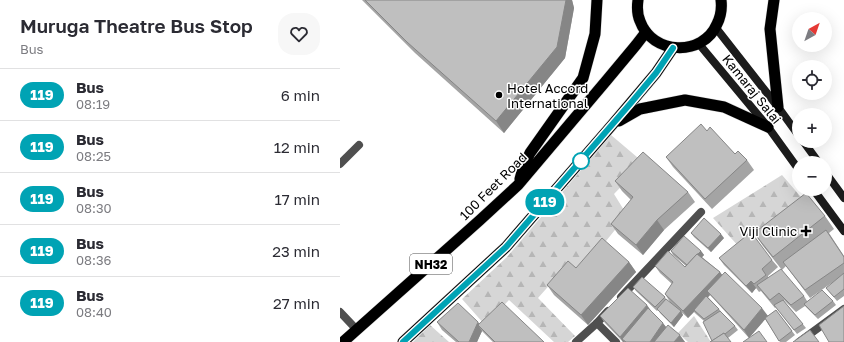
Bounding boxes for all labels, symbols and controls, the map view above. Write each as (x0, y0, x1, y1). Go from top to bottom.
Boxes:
north arrow (792, 12, 832, 52)
map controls (792, 12, 832, 196)
button: heart (278, 13, 320, 55)
text: Muruga Theatre Bus Stop (20, 14, 253, 37)
text: Bus (20, 41, 43, 57)
street label: Kamaraj Salai (719, 51, 785, 127)
button: locate (792, 60, 832, 100)
text: Bus (76, 78, 104, 96)
place label: Hotel Accord International (507, 80, 588, 111)
text: 119 (30, 86, 54, 103)
text: 6 min (281, 86, 320, 104)
marker: Hotel Accord International (494, 90, 504, 100)
text: 08:19 (76, 96, 110, 112)
button: + (792, 108, 832, 148)
text: Bus (76, 130, 104, 148)
text: 119 (30, 138, 54, 155)
text: 12 min (274, 138, 320, 156)
text: 08:25 (76, 148, 111, 164)
street label: 100 Feet Road (456, 149, 530, 223)
unlabelled marker (572, 152, 590, 170)
button: − (792, 156, 832, 196)
text: Bus (76, 182, 104, 200)
line badge: 119 (522, 189, 568, 215)
text: 119 (30, 190, 54, 207)
text: 17 min (275, 190, 320, 208)
text: 119 (533, 193, 557, 210)
text: 08:30 (76, 200, 112, 216)
place label: Viji Clinic (740, 223, 797, 239)
marker: Viji Clinic (800, 225, 812, 237)
text: Bus (76, 234, 104, 252)
text: 119 (30, 242, 54, 259)
text: 23 min (272, 242, 320, 260)
text: 08:36 (76, 252, 111, 268)
road number: NH32 (410, 254, 452, 274)
text: Bus (76, 286, 104, 304)
text: 119 (30, 294, 54, 311)
text: 27 min (273, 294, 320, 312)
text: 08:40 (76, 304, 112, 320)

